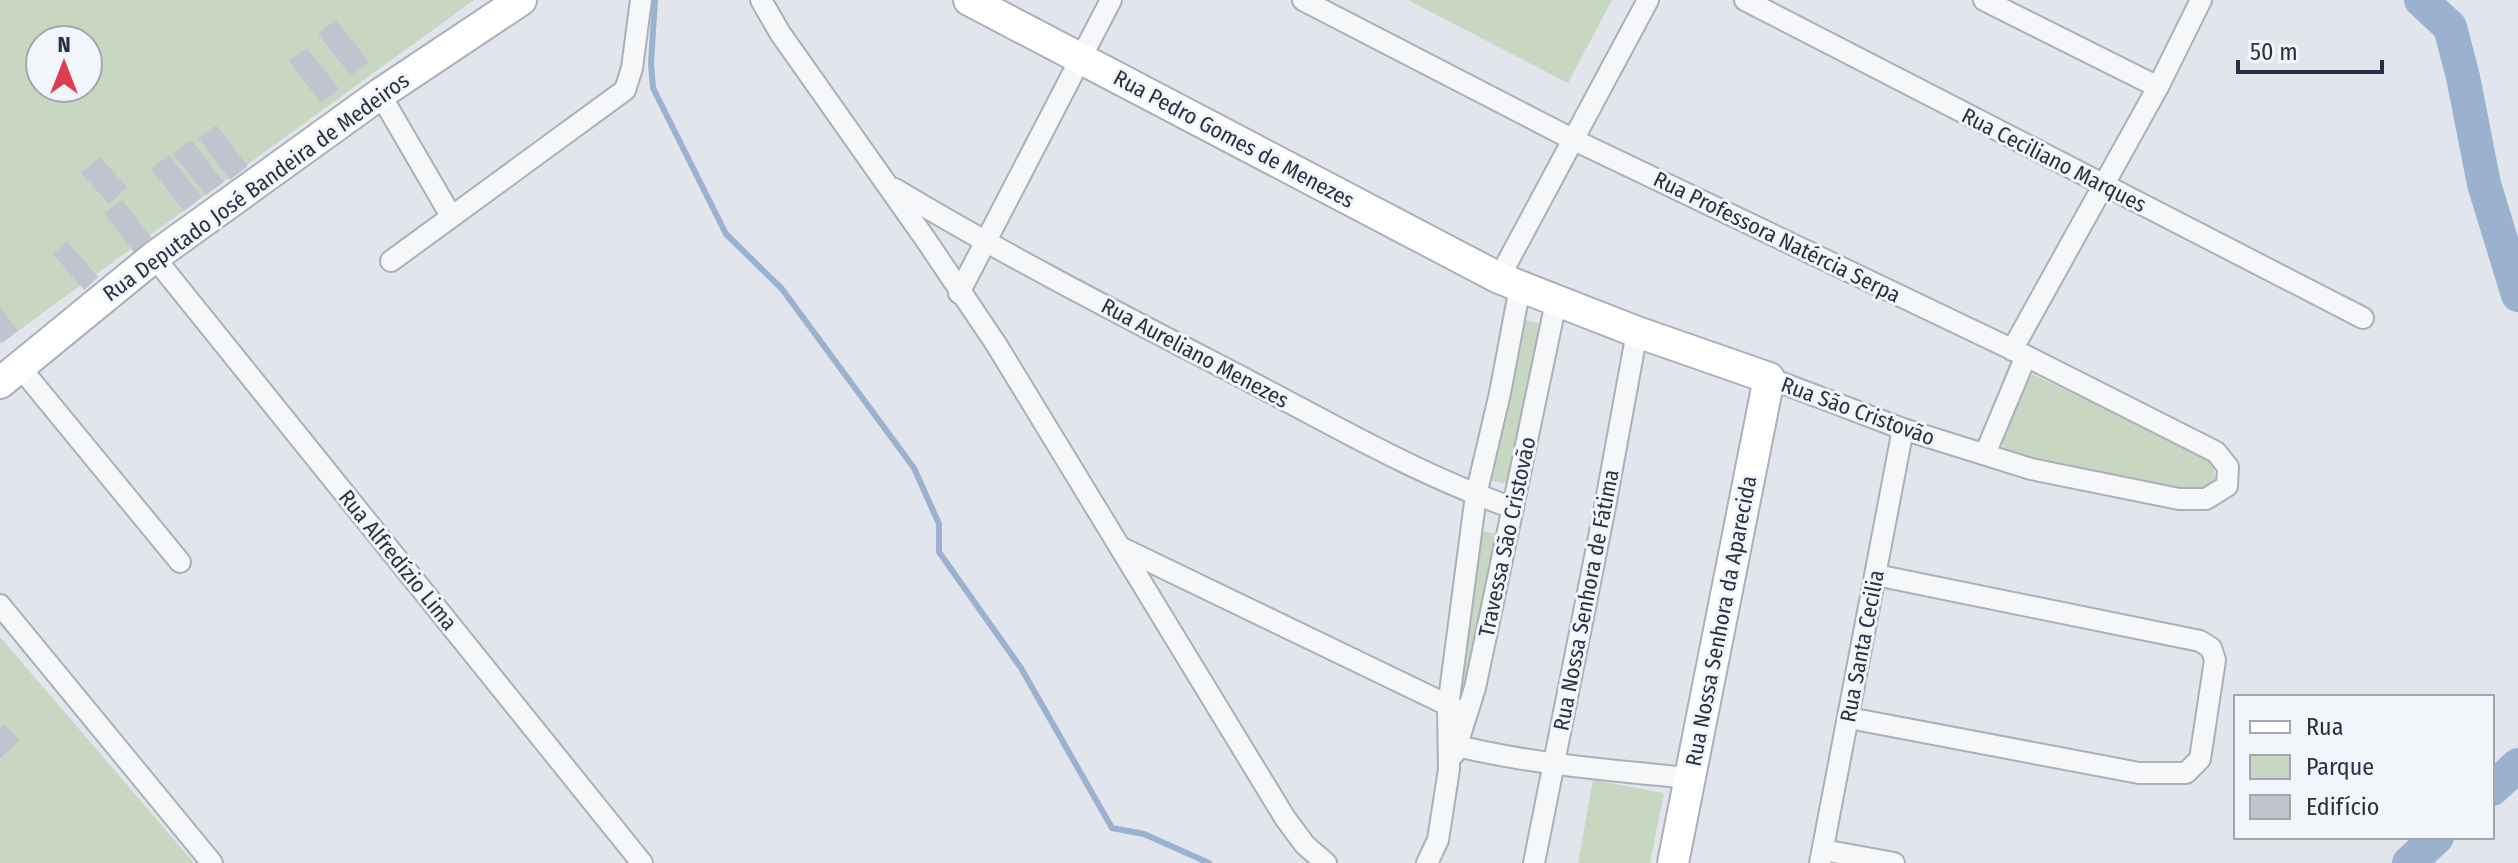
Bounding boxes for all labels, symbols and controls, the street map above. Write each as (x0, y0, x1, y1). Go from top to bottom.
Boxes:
north arrow (24, 24, 104, 104)
scale bar (2238, 24, 2382, 74)
text: N (57, 31, 71, 58)
text: 50 m (2250, 38, 2298, 66)
street label: Rua Pedro Gomes de Menezes (1109, 64, 1359, 214)
street label: Rua Deputado José Bandeira de Medeiros (98, 67, 414, 307)
street label: Rua Ceciliano Marques (1957, 102, 2151, 218)
street label: Rua Professora Natércia Serpa (1649, 165, 1905, 309)
street label: Rua Aureliano Menezes (1097, 292, 1293, 414)
street label: Rua São Cristovão (1777, 371, 1939, 451)
street label: Travessa São Cristovão (1473, 434, 1541, 640)
street label: Rua Nossa Senhora de Fátima (1547, 467, 1625, 733)
street label: Rua Nossa Senhora da Aparecida (1680, 473, 1762, 769)
street label: Rua Alfredízio Lima (333, 484, 463, 636)
street label: Rua Santa Cecilia (1834, 568, 1890, 724)
legend (2234, 695, 2494, 839)
text: Rua (2306, 713, 2343, 741)
text: Parque (2306, 753, 2374, 781)
text: Edifício (2306, 793, 2379, 821)

